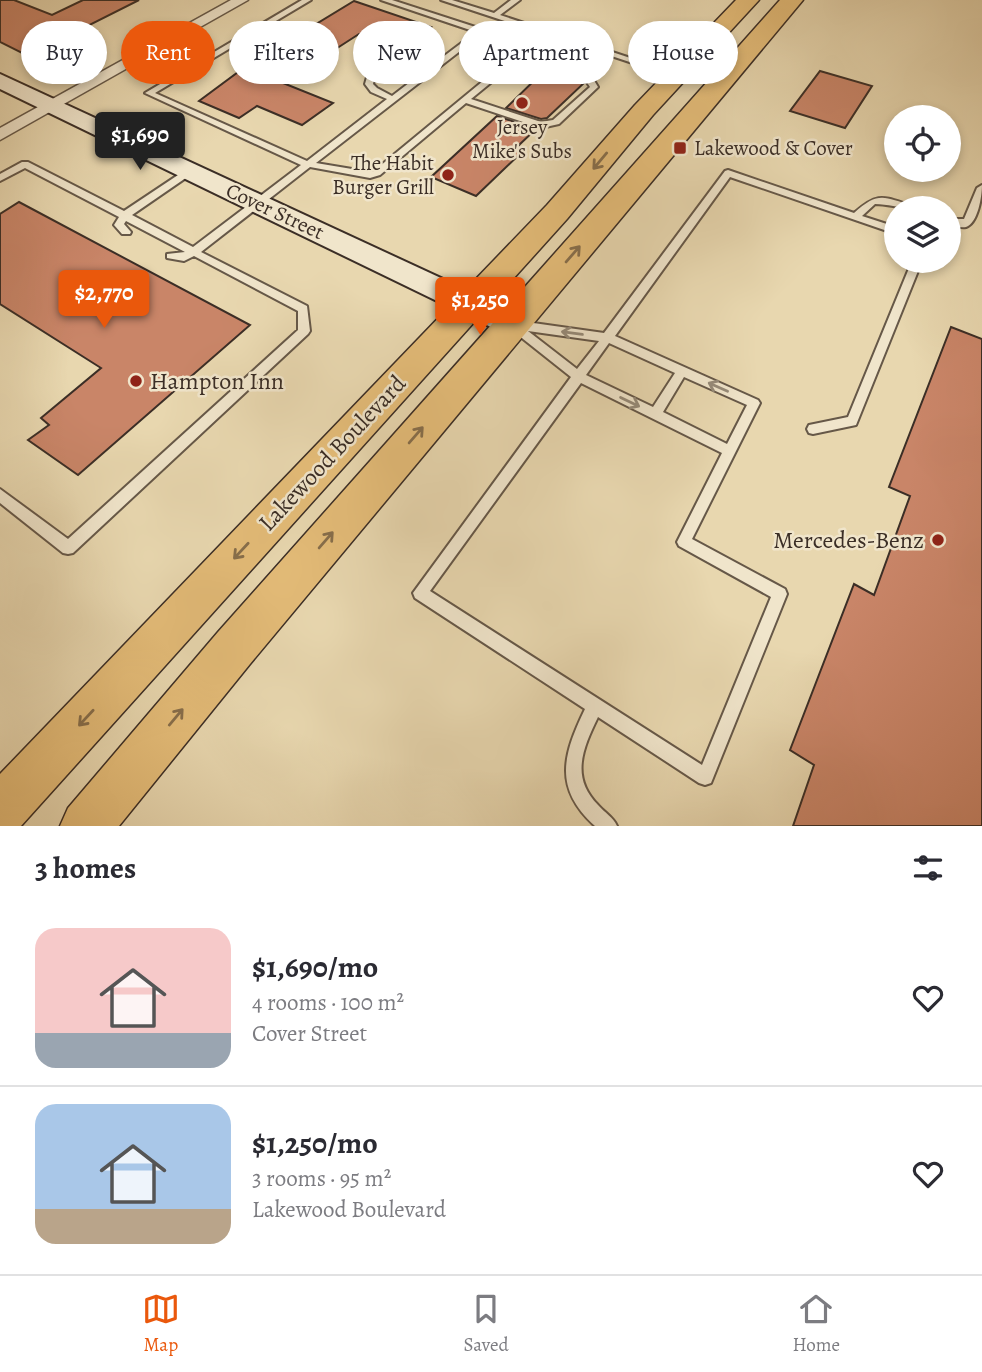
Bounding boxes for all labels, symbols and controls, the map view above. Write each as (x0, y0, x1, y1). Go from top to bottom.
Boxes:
chip: Buy (21, 21, 107, 84)
chip: Rent (121, 21, 215, 84)
chip: Filters (229, 21, 339, 84)
chip: New (353, 21, 445, 84)
chip: Apartment (459, 21, 614, 84)
chip: House (628, 21, 738, 84)
marker: Jersey Mike's Subs (514, 95, 530, 111)
map controls (884, 105, 961, 273)
button: locate (884, 105, 961, 182)
pin: $1,690 (83, 113, 197, 172)
place label: Jersey Mike's Subs (472, 113, 572, 165)
text: $1,690 (111, 119, 169, 150)
place label: Lakewood & Cover (694, 134, 853, 162)
marker: Lakewood & Cover (672, 140, 688, 156)
place label: The Habit Burger Grill (332, 149, 434, 201)
one-way arrow (592, 151, 608, 169)
marker: The Habit Burger Grill (440, 167, 456, 183)
street label: Cover Street (221, 176, 329, 246)
button: layers (884, 196, 961, 273)
one-way arrow (565, 245, 581, 263)
pin: $2,770 (47, 270, 161, 330)
text: $2,770 (74, 277, 134, 308)
pin: $1,250 (423, 278, 537, 337)
text: $1,250 (451, 284, 509, 315)
one-way arrow (562, 326, 584, 339)
place label: Hampton Inn (150, 365, 284, 397)
street label: Lakewood Boulevard (251, 368, 413, 538)
marker: Hampton Inn (128, 373, 144, 389)
one-way arrow (708, 380, 729, 393)
one-way arrow (619, 396, 640, 409)
one-way arrow (408, 427, 424, 445)
place label: Mercedes-Benz (773, 524, 924, 556)
one-way arrow (318, 532, 334, 550)
marker: Mercedes-Benz (930, 532, 946, 548)
one-way arrow (233, 542, 249, 560)
one-way arrow (169, 708, 184, 726)
one-way arrow (78, 709, 95, 726)
text: 3 homes (35, 848, 136, 888)
icon: filters (909, 849, 947, 887)
text: $1,690/mo (252, 947, 378, 987)
icon: home (91, 956, 175, 1040)
icon: heart (909, 979, 947, 1017)
text: 4 rooms · 100 m² (252, 987, 404, 1018)
text: Cover Street (252, 1018, 367, 1049)
text: $1,250/mo (252, 1123, 378, 1163)
icon: home (91, 1132, 175, 1216)
icon: heart (909, 1155, 947, 1193)
text: 3 rooms · 95 m² (252, 1163, 391, 1194)
text: Lakewood Boulevard (252, 1194, 446, 1225)
tab: Map (142, 1290, 180, 1358)
tab: Saved (464, 1290, 509, 1358)
tab: Home (792, 1290, 840, 1358)

